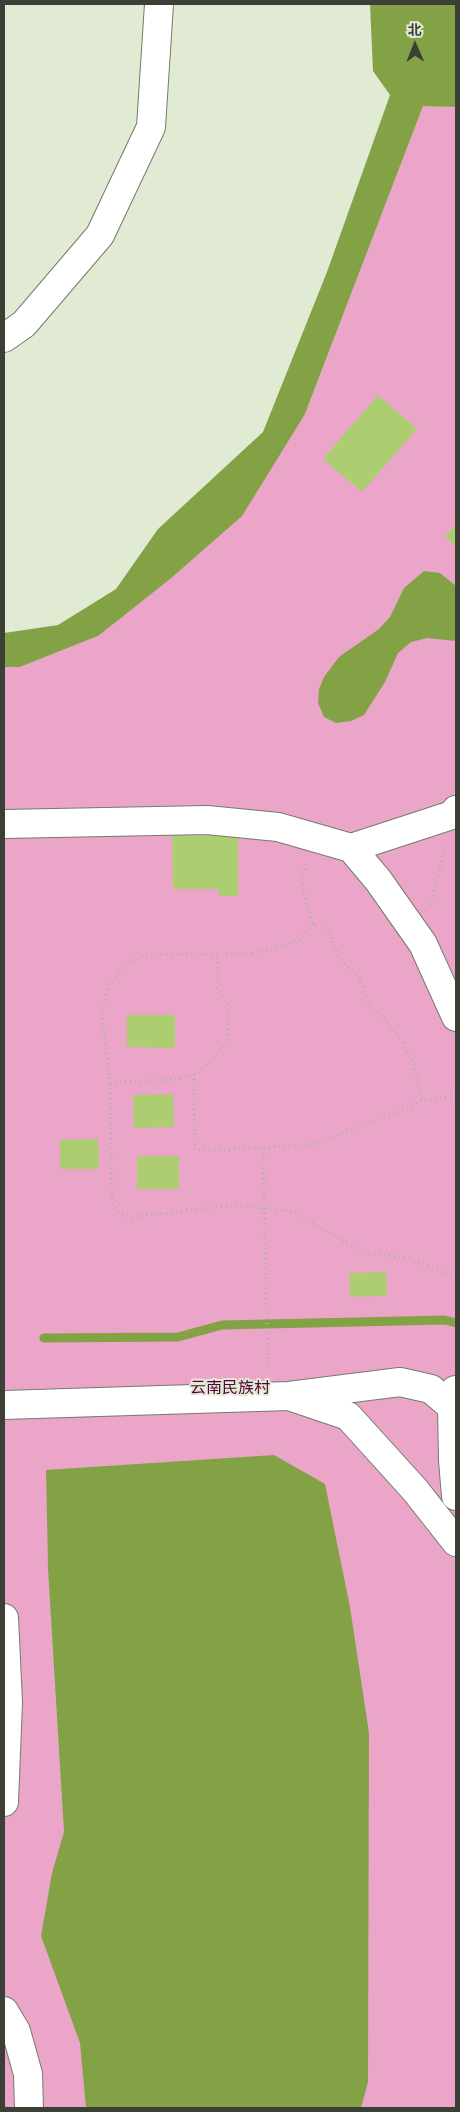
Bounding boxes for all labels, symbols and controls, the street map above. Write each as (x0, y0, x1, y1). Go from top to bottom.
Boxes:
north arrow (390, 20, 440, 70)
text: 北 (408, 21, 422, 38)
park label: 云南民族村 (190, 1378, 270, 1398)

